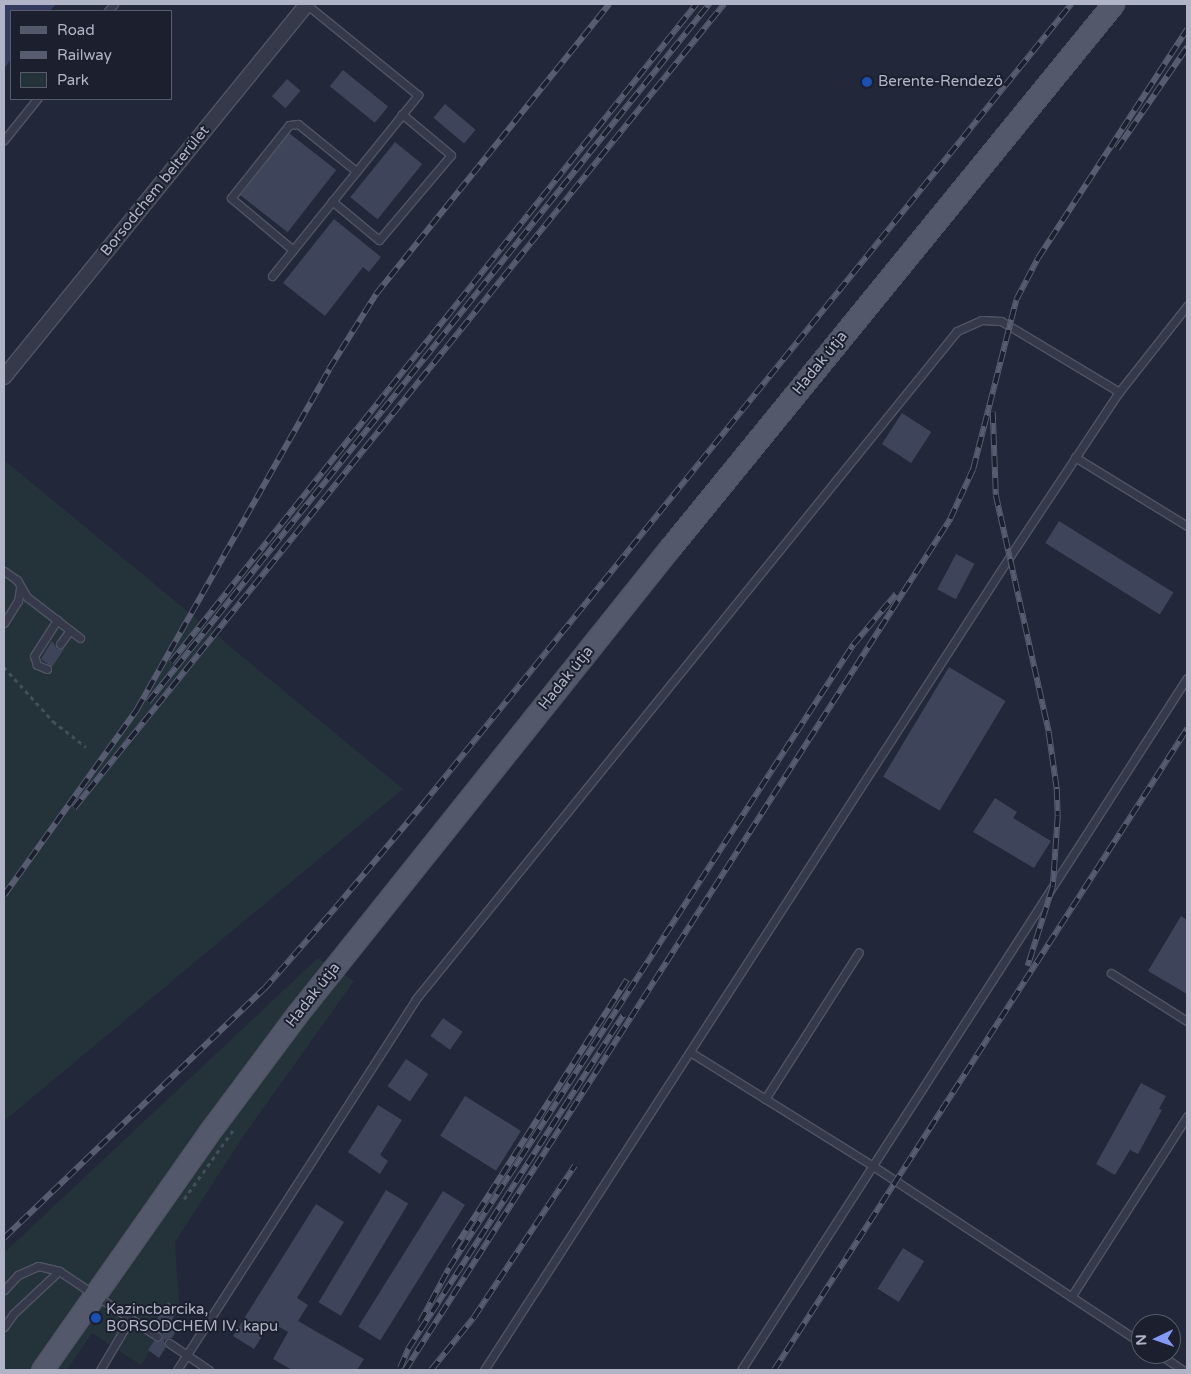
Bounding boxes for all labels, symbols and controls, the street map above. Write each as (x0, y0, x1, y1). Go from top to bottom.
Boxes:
legend (10, 10, 172, 100)
text: Road (57, 21, 95, 39)
text: Railway (57, 46, 112, 64)
text: Park (57, 71, 89, 89)
place label: Berente-Rendező (878, 73, 1003, 91)
marker: Berente-Rendező (860, 75, 874, 89)
street label: Borsodchem belterület (97, 122, 213, 260)
street label: Hadak útja (789, 327, 851, 399)
street label: Hadak útja (535, 642, 597, 714)
street label: Hadak útja (282, 959, 344, 1031)
place label: Kazincbarcika, BORSODCHEM IV. kapu (106, 1300, 278, 1335)
marker: Kazincbarcika, BORSODCHEM IV. kapu (90, 1312, 102, 1324)
north arrow (1131, 1314, 1181, 1364)
text: N (1133, 1334, 1150, 1346)

